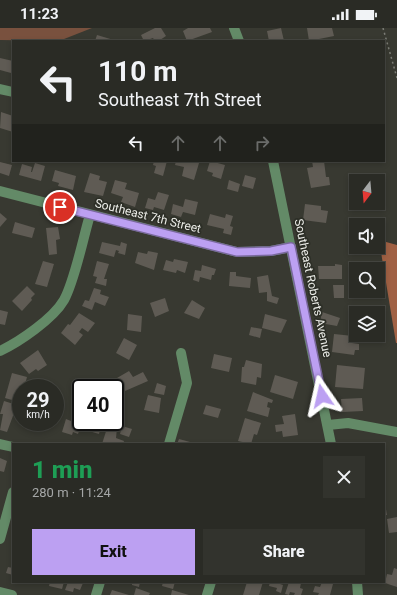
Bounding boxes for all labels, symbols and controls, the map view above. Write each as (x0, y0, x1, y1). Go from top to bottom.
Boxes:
text: 11:23 (20, 5, 59, 23)
text: 110 m (98, 55, 177, 88)
icon: left (32, 56, 84, 108)
text: Southeast 7th Street (98, 89, 262, 110)
icon: left (125, 132, 147, 154)
icon: ahead (167, 132, 189, 154)
icon: ahead (209, 132, 231, 154)
icon: right (251, 132, 273, 154)
north arrow (349, 174, 385, 210)
map controls (349, 174, 385, 342)
pin (43, 190, 77, 224)
icon: arrive (49, 196, 71, 218)
street label: Southeast 7th Street (93, 196, 203, 236)
street label: Southeast Roberts Avenue (291, 218, 335, 358)
button: sound (349, 218, 385, 254)
button: search (349, 262, 385, 298)
button: layers (349, 306, 385, 342)
position arrow (301, 375, 343, 417)
speed limit sign: 40 (72, 379, 124, 431)
text: 29 (27, 388, 49, 412)
text: km/h (26, 409, 50, 420)
text: 1 min (32, 456, 93, 484)
button: close (323, 456, 365, 498)
text: 280 m · 11:24 (32, 485, 111, 500)
button: Exit (32, 529, 195, 575)
button: Share (203, 529, 365, 575)

